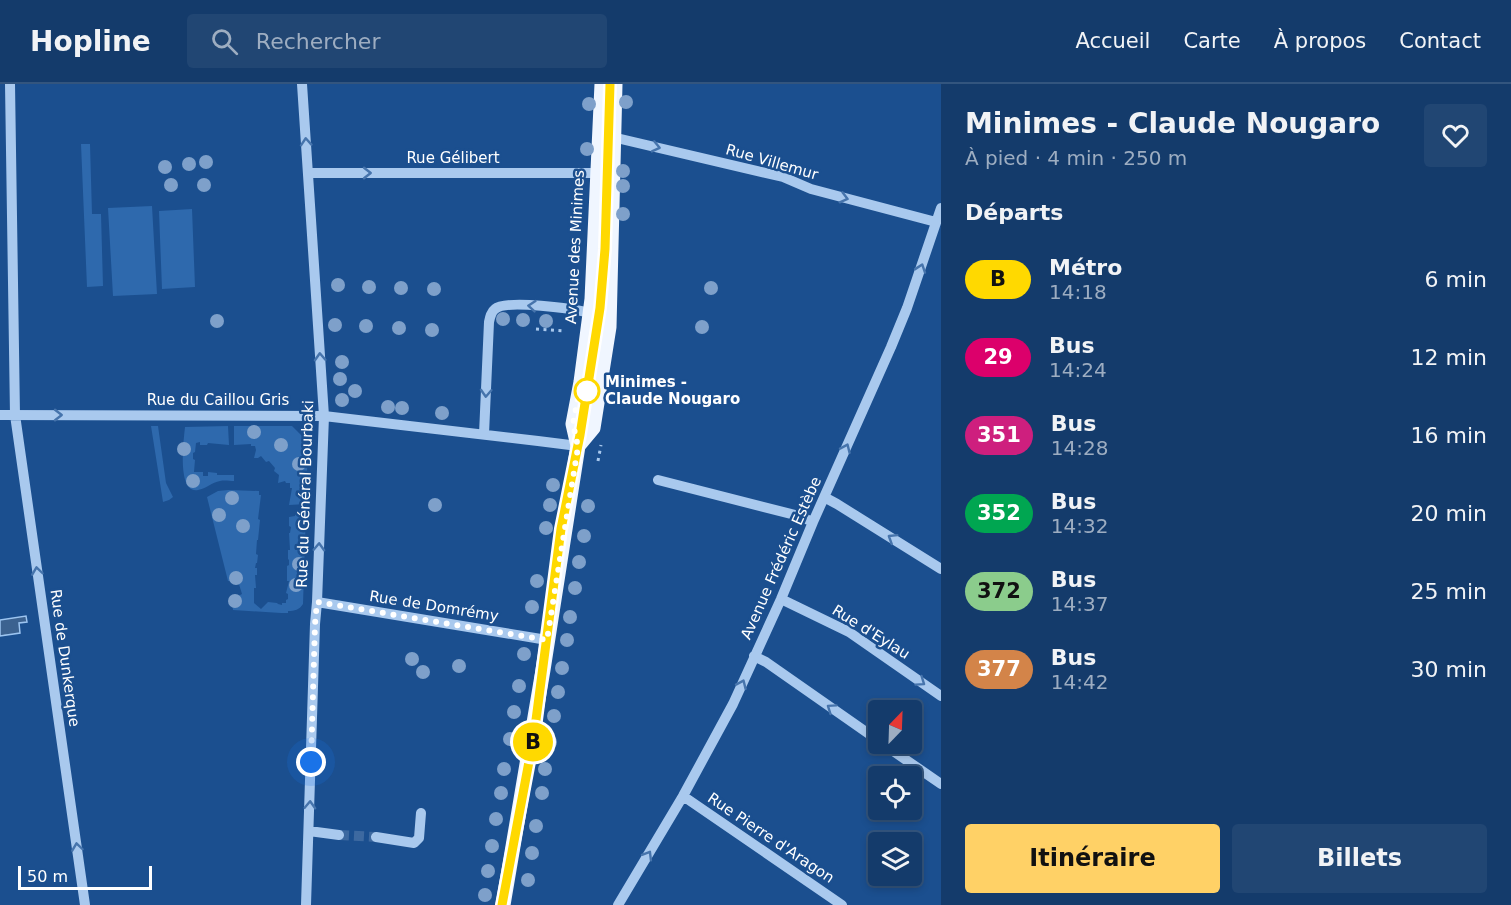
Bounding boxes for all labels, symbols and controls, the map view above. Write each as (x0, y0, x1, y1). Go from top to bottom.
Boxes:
search box (187, 14, 607, 68)
text: Hopline (30, 25, 151, 58)
icon: search (208, 25, 241, 58)
text: Rechercher (256, 29, 380, 54)
text: Accueil (1075, 29, 1150, 53)
text: Carte (1183, 29, 1241, 53)
text: À propos (1274, 29, 1366, 53)
text: Contact (1399, 29, 1481, 53)
button: heart (1424, 104, 1487, 167)
text: Minimes - Claude Nougaro (965, 107, 1380, 140)
one-way arrow (300, 137, 313, 146)
one-way arrow (651, 140, 661, 153)
street label: Rue Villemur (724, 140, 821, 184)
text: À pied · 4 min · 250 m (965, 146, 1187, 170)
street label: Rue Gélibert (406, 149, 500, 167)
one-way arrow (362, 167, 371, 179)
street label: Avenue des Minimes (562, 169, 588, 325)
one-way arrow (839, 190, 849, 203)
text: Départs (965, 200, 1063, 225)
text: Métro (1049, 255, 1122, 280)
one-way arrow (913, 263, 926, 274)
text: B (990, 267, 1006, 291)
text: 6 min (1425, 267, 1487, 292)
text: 14:18 (1049, 280, 1107, 304)
one-way arrow (528, 300, 537, 313)
text: Bus (1049, 333, 1095, 358)
text: 29 (983, 345, 1013, 369)
text: 12 min (1411, 345, 1487, 370)
one-way arrow (314, 353, 327, 362)
text: 14:24 (1049, 358, 1107, 382)
place label: Minimes - Claude Nougaro (605, 373, 740, 408)
marker: Minimes - Claude Nougaro (574, 378, 600, 404)
one-way arrow (479, 388, 492, 397)
street label: Rue du Caillou Gris (147, 391, 289, 409)
street label: Rue du Général Bourbaki (293, 400, 317, 588)
one-way arrow (54, 409, 63, 421)
text: Bus (1051, 411, 1096, 436)
text: 351 (977, 423, 1021, 447)
text: 16 min (1411, 423, 1487, 448)
text: 14:28 (1051, 436, 1108, 460)
one-way arrow (839, 443, 851, 454)
street label: Avenue Frédéric Estèbe (737, 474, 825, 642)
text: Bus (1051, 489, 1096, 514)
text: 352 (977, 501, 1021, 525)
text: 20 min (1411, 501, 1487, 526)
text: 14:32 (1051, 514, 1108, 538)
one-way arrow (887, 535, 898, 546)
one-way arrow (313, 542, 326, 551)
one-way arrow (32, 566, 44, 576)
text: Bus (1051, 567, 1096, 592)
text: 372 (977, 579, 1021, 603)
text: 25 min (1411, 579, 1487, 604)
street label: Rue de Domrémy (368, 587, 500, 625)
street label: Rue de Dunkerque (46, 588, 84, 728)
text: 14:37 (1051, 592, 1108, 616)
street label: Rue d'Eylau (829, 601, 913, 663)
text: Bus (1051, 645, 1096, 670)
text: 377 (977, 657, 1021, 681)
text: 30 min (1411, 657, 1487, 682)
text: 14:42 (1051, 670, 1108, 694)
one-way arrow (915, 675, 926, 686)
one-way arrow (735, 679, 747, 690)
north arrow (868, 700, 922, 754)
map controls (868, 700, 922, 886)
one-way arrow (827, 704, 838, 715)
line badge: B (514, 722, 552, 762)
text: B (525, 730, 541, 754)
your location (296, 747, 326, 777)
button: locate (868, 766, 922, 820)
street label: Rue Pierre d'Aragon (704, 789, 838, 887)
one-way arrow (303, 800, 316, 809)
button: Itinéraire (965, 824, 1220, 893)
button: Billets (1232, 824, 1487, 893)
button: layers (868, 832, 922, 886)
one-way arrow (71, 842, 83, 852)
one-way arrow (641, 851, 652, 861)
scale bar (18, 863, 152, 890)
text: 50 m (27, 867, 68, 886)

